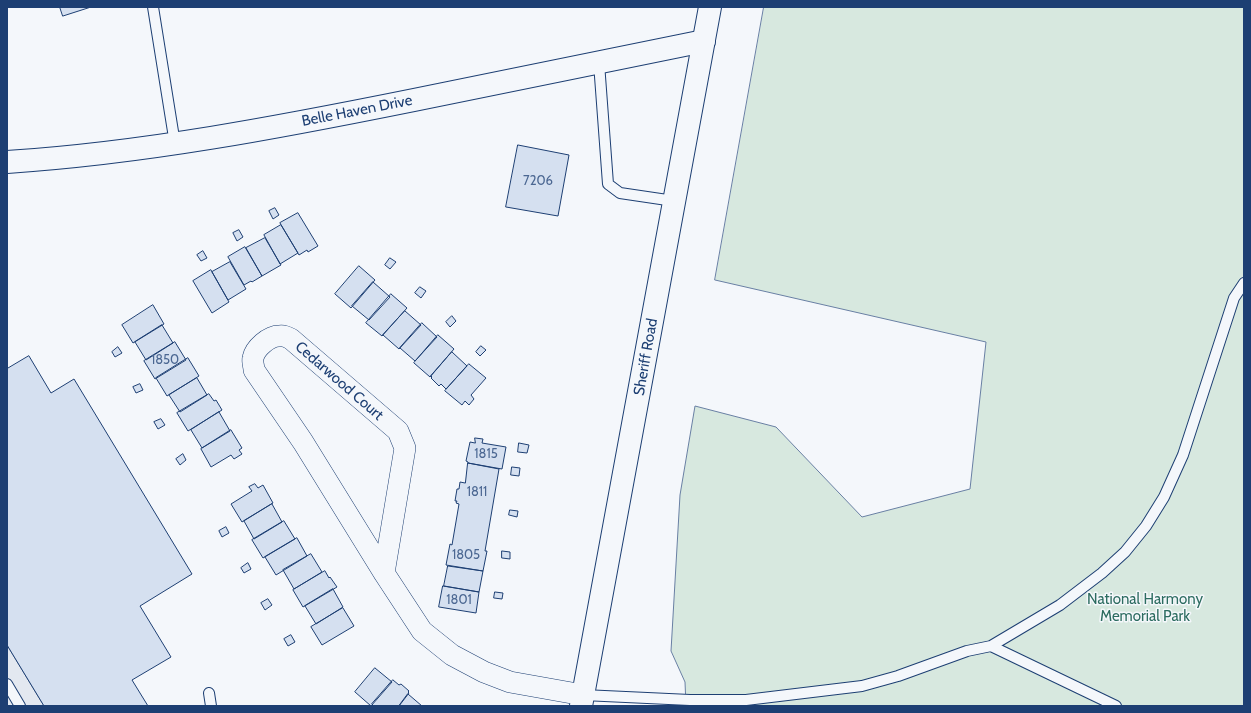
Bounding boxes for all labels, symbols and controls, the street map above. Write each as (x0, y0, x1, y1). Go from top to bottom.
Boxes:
street label: Belle Haven Drive (300, 91, 414, 131)
house number: 7206 (523, 173, 553, 189)
street label: Sheriff Road (630, 317, 662, 397)
street label: Cedarwood Court (291, 338, 387, 424)
house number: 1850 (151, 352, 179, 368)
house number: 1815 (474, 446, 498, 462)
house number: 1811 (467, 484, 487, 500)
house number: 1805 (452, 547, 480, 563)
park label: National Harmony Memorial Park (1087, 591, 1203, 626)
house number: 1801 (446, 592, 472, 608)

